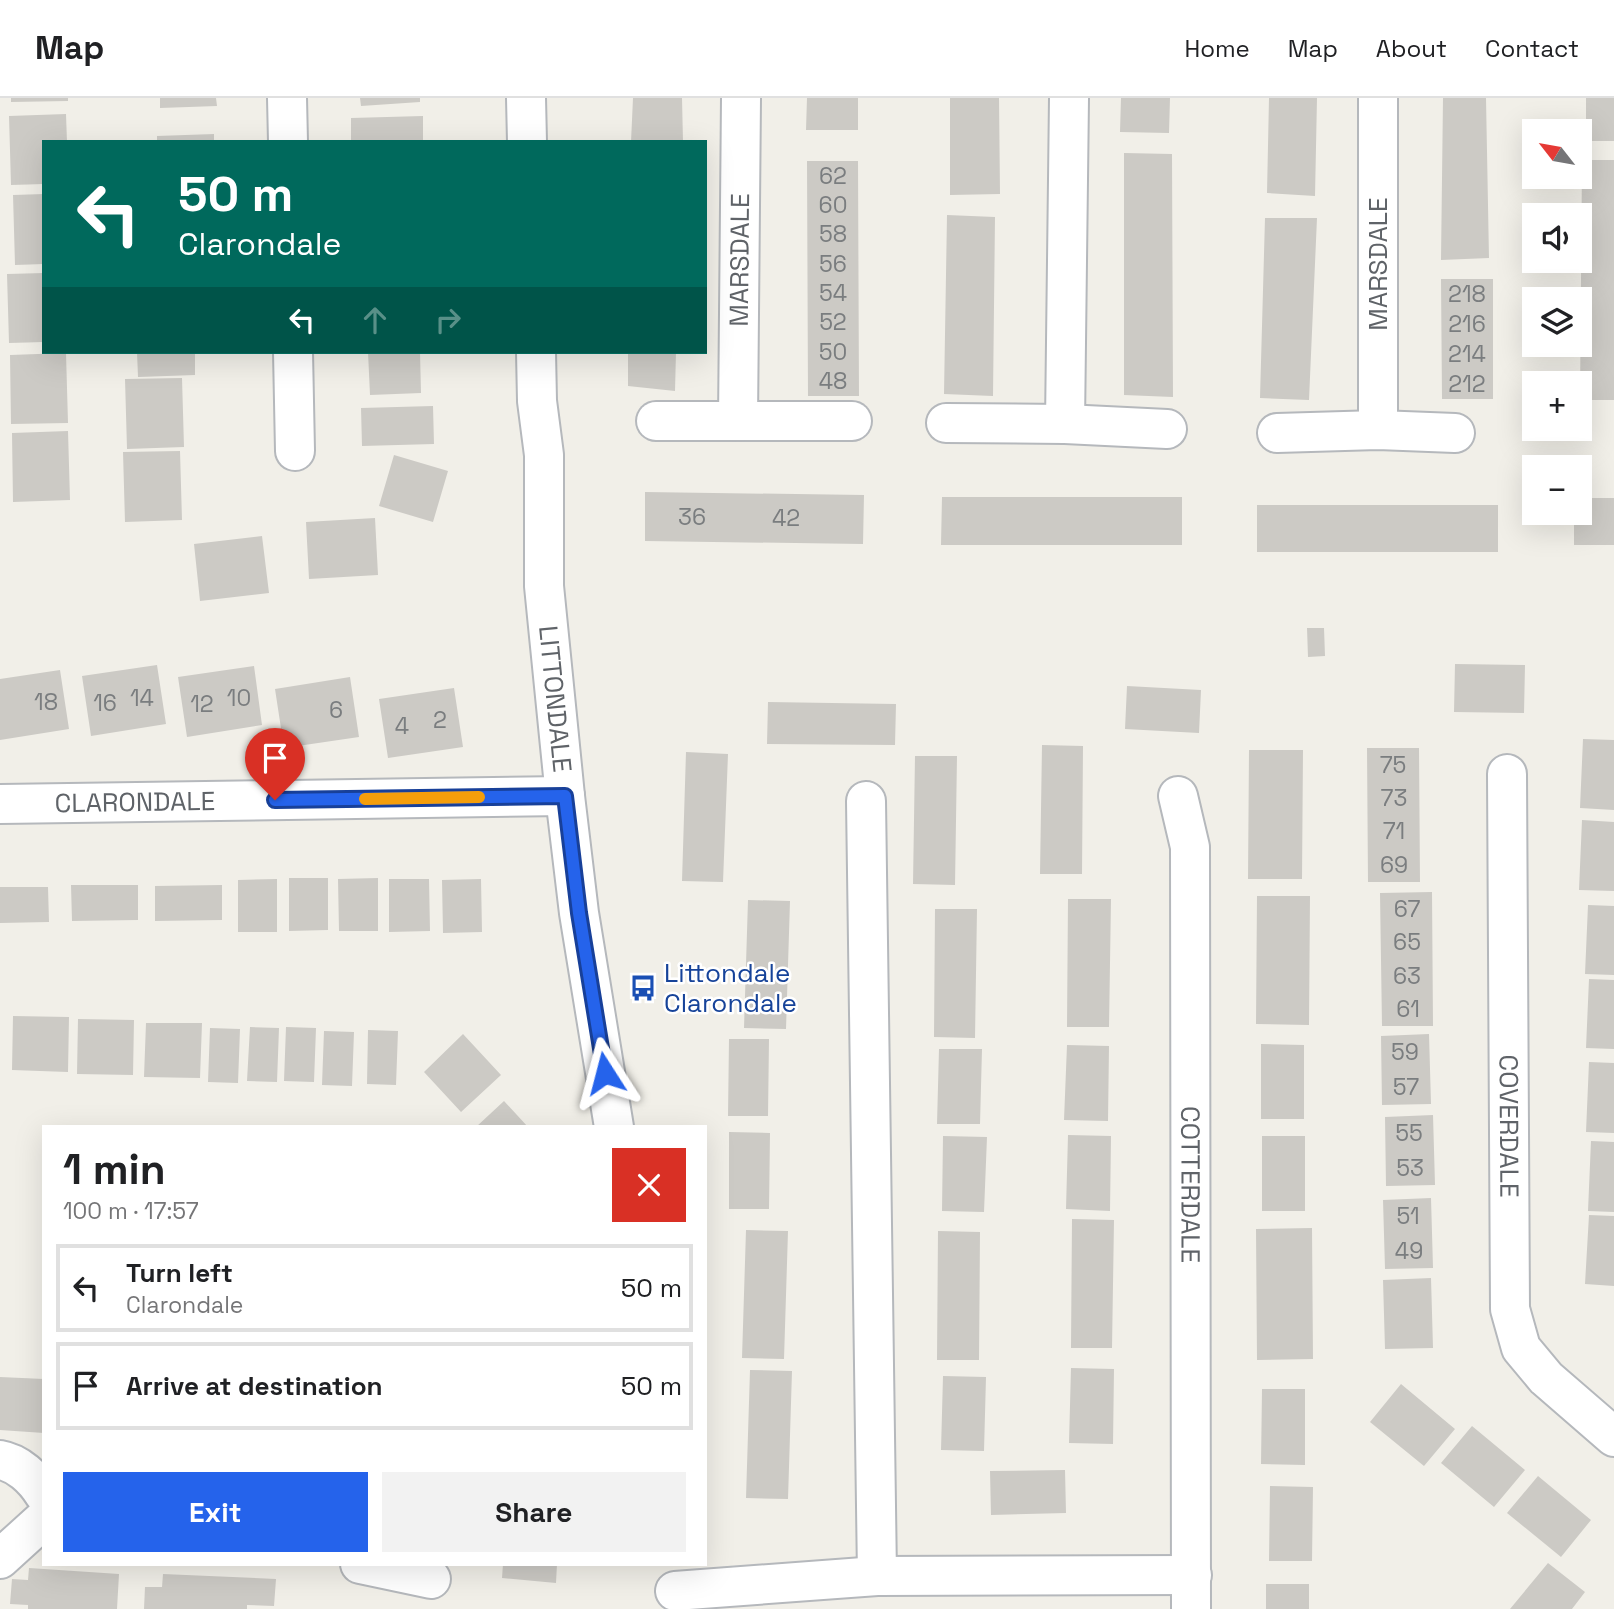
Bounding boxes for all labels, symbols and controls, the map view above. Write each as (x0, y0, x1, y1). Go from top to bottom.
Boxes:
text: Map (35, 27, 104, 69)
text: Home (1184, 33, 1250, 64)
text: Map (1288, 33, 1338, 64)
text: About (1376, 33, 1447, 64)
text: Contact (1485, 33, 1579, 64)
north arrow (1522, 119, 1592, 189)
map controls (1522, 119, 1592, 525)
house number: 62 (819, 161, 847, 191)
text: 50 m (178, 163, 293, 225)
icon: left (63, 168, 154, 259)
house number: 60 (819, 190, 847, 220)
street label: MARSDALE (722, 193, 757, 327)
street label: MARSDALE (1361, 197, 1395, 331)
button: sound (1522, 203, 1592, 273)
house number: 58 (819, 219, 847, 249)
text: Clarondale (178, 224, 341, 264)
house number: 56 (819, 249, 847, 279)
house number: 54 (819, 278, 847, 308)
house number: 218 (1448, 279, 1486, 309)
button: layers (1522, 287, 1592, 357)
icon: left (283, 301, 321, 339)
icon: ahead (356, 301, 394, 339)
icon: right (429, 301, 467, 339)
house number: 52 (819, 307, 847, 337)
house number: 216 (1448, 309, 1486, 339)
house number: 50 (819, 337, 847, 367)
house number: 214 (1448, 339, 1486, 369)
house number: 48 (819, 366, 847, 396)
house number: 212 (1448, 369, 1486, 399)
button: + (1522, 371, 1592, 441)
button: − (1522, 455, 1592, 525)
house number: 36 (678, 502, 706, 532)
house number: 42 (772, 503, 800, 533)
street label: LITTONDALE (531, 624, 580, 774)
house number: 14 (130, 683, 154, 713)
house number: 10 (227, 683, 251, 713)
house number: 18 (34, 687, 58, 717)
house number: 16 (93, 688, 117, 718)
house number: 12 (190, 689, 214, 719)
house number: 6 (329, 695, 343, 725)
house number: 2 (433, 705, 447, 735)
house number: 4 (395, 711, 409, 741)
pin (245, 728, 305, 800)
icon: arrive (256, 739, 294, 777)
house number: 75 (1380, 750, 1406, 780)
house number: 73 (1381, 783, 1407, 813)
street label: CLARONDALE (54, 784, 216, 820)
house number: 71 (1383, 816, 1405, 846)
house number: 69 (1380, 850, 1408, 880)
house number: 67 (1394, 894, 1420, 924)
house number: 65 (1393, 927, 1421, 957)
place label: Littondale Clarondale (664, 956, 797, 1020)
house number: 63 (1393, 961, 1421, 991)
bus stop icon: Littondale Clarondale (628, 973, 658, 1003)
house number: 61 (1396, 994, 1420, 1024)
position arrow (568, 1036, 642, 1110)
house number: 59 (1391, 1037, 1419, 1067)
street label: COVERDALE (1492, 1054, 1526, 1198)
house number: 57 (1393, 1072, 1419, 1102)
street label: COTTERDALE (1173, 1106, 1208, 1263)
house number: 55 (1395, 1118, 1423, 1148)
text: 1 min (63, 1143, 166, 1196)
button: close (612, 1148, 686, 1222)
house number: 53 (1396, 1153, 1424, 1183)
text: 100 m · 17:57 (63, 1196, 199, 1226)
house number: 51 (1396, 1201, 1420, 1231)
house number: 49 (1395, 1236, 1423, 1266)
text: Turn left (126, 1256, 233, 1290)
icon: left (67, 1269, 105, 1307)
text: 50 m (621, 1271, 682, 1305)
text: Clarondale (126, 1290, 243, 1320)
icon: arrive (67, 1367, 105, 1405)
text: Arrive at destination (126, 1369, 383, 1403)
text: 50 m (621, 1369, 682, 1403)
button: Exit (63, 1472, 368, 1552)
button: Share (382, 1472, 686, 1552)

